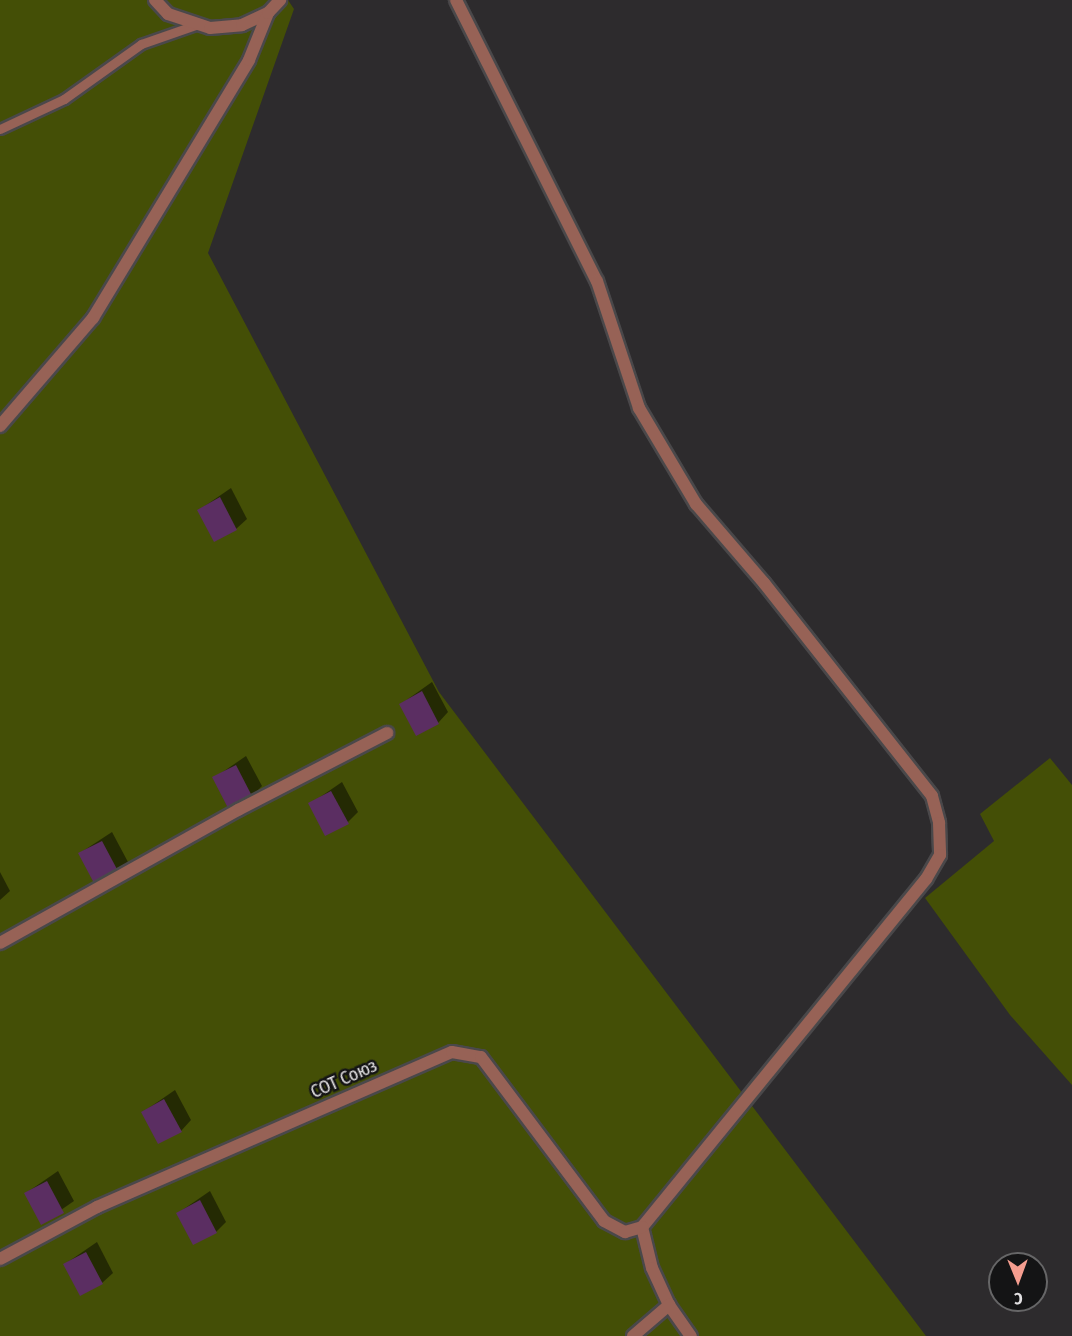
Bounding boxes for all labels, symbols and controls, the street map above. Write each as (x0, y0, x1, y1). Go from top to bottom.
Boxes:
street label: СОТ Союз (307, 1055, 381, 1103)
north arrow (988, 1252, 1048, 1312)
text: С (1014, 1289, 1023, 1308)

